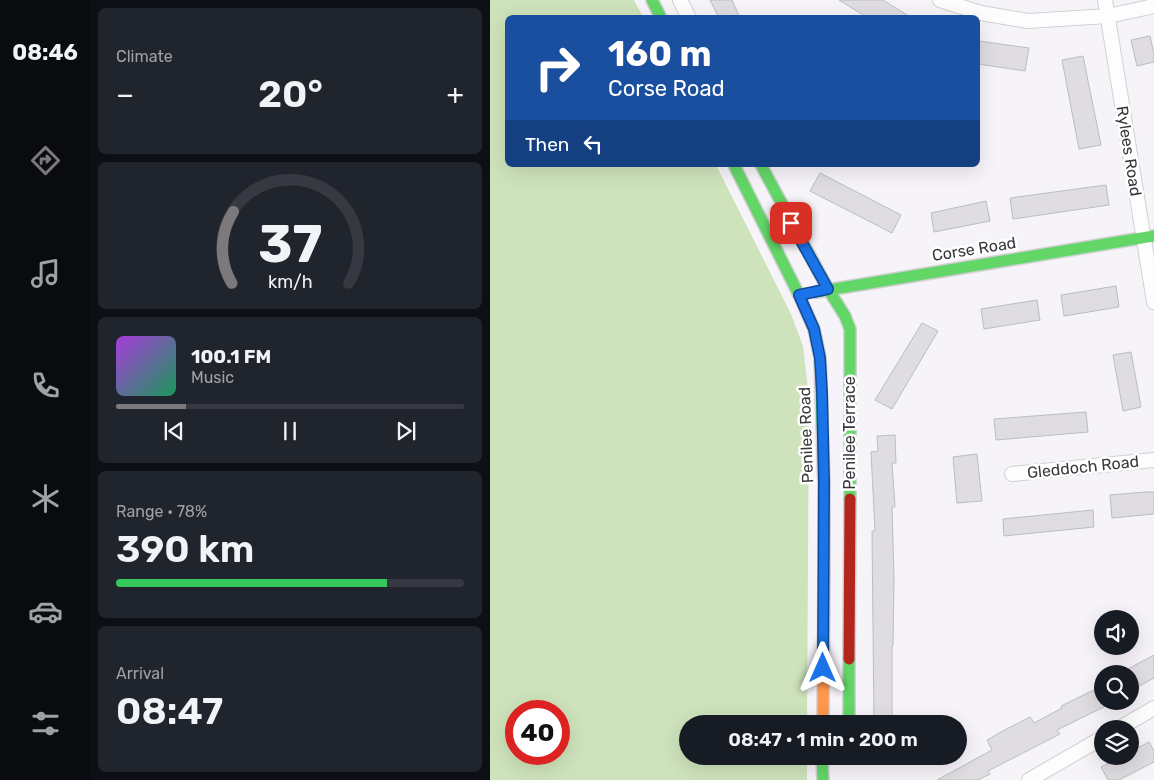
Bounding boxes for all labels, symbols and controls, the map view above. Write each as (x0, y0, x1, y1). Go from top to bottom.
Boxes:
text: 160 m (608, 33, 712, 75)
icon: right (525, 35, 590, 100)
text: 08:46 (12, 39, 78, 66)
text: Climate (116, 47, 173, 66)
text: 20° (258, 71, 323, 117)
text: Corse Road (608, 75, 725, 102)
text: − (116, 78, 134, 111)
text: + (447, 78, 464, 111)
street label: Rylees Road (1112, 105, 1146, 197)
icon: left (579, 130, 607, 158)
text: Then (525, 133, 569, 156)
icon: directions (28, 143, 63, 178)
pin (770, 202, 812, 244)
icon: arrive (777, 209, 805, 237)
text: 37 (258, 213, 322, 275)
street label: Corse Road (931, 233, 1017, 265)
icon: music (28, 256, 63, 291)
text: km/h (268, 271, 312, 292)
text: 100.1 FM (191, 345, 271, 368)
icon: phone (28, 368, 63, 403)
text: Music (191, 368, 234, 387)
street label: Penilee Terrace (840, 376, 859, 490)
street label: Penilee Road (795, 387, 817, 483)
icon: previous (160, 417, 188, 445)
icon: pause (276, 417, 304, 445)
icon: next (392, 417, 420, 445)
street label: Gleddoch Road (1026, 452, 1140, 482)
icon: climate (28, 481, 63, 516)
text: Range · 78% (116, 502, 207, 521)
text: 390 km (116, 526, 254, 572)
icon: car (28, 594, 63, 629)
map controls (1094, 610, 1139, 765)
button: sound (1094, 610, 1139, 655)
position arrow (796, 641, 848, 693)
text: Arrival (116, 664, 164, 683)
button: search (1094, 665, 1139, 710)
text: 08:47 (116, 688, 223, 734)
speed limit sign: 40 (505, 700, 570, 765)
icon: filters (28, 706, 63, 741)
button: layers (1094, 720, 1139, 765)
text: 08:47 · 1 min · 200 m (728, 728, 918, 751)

